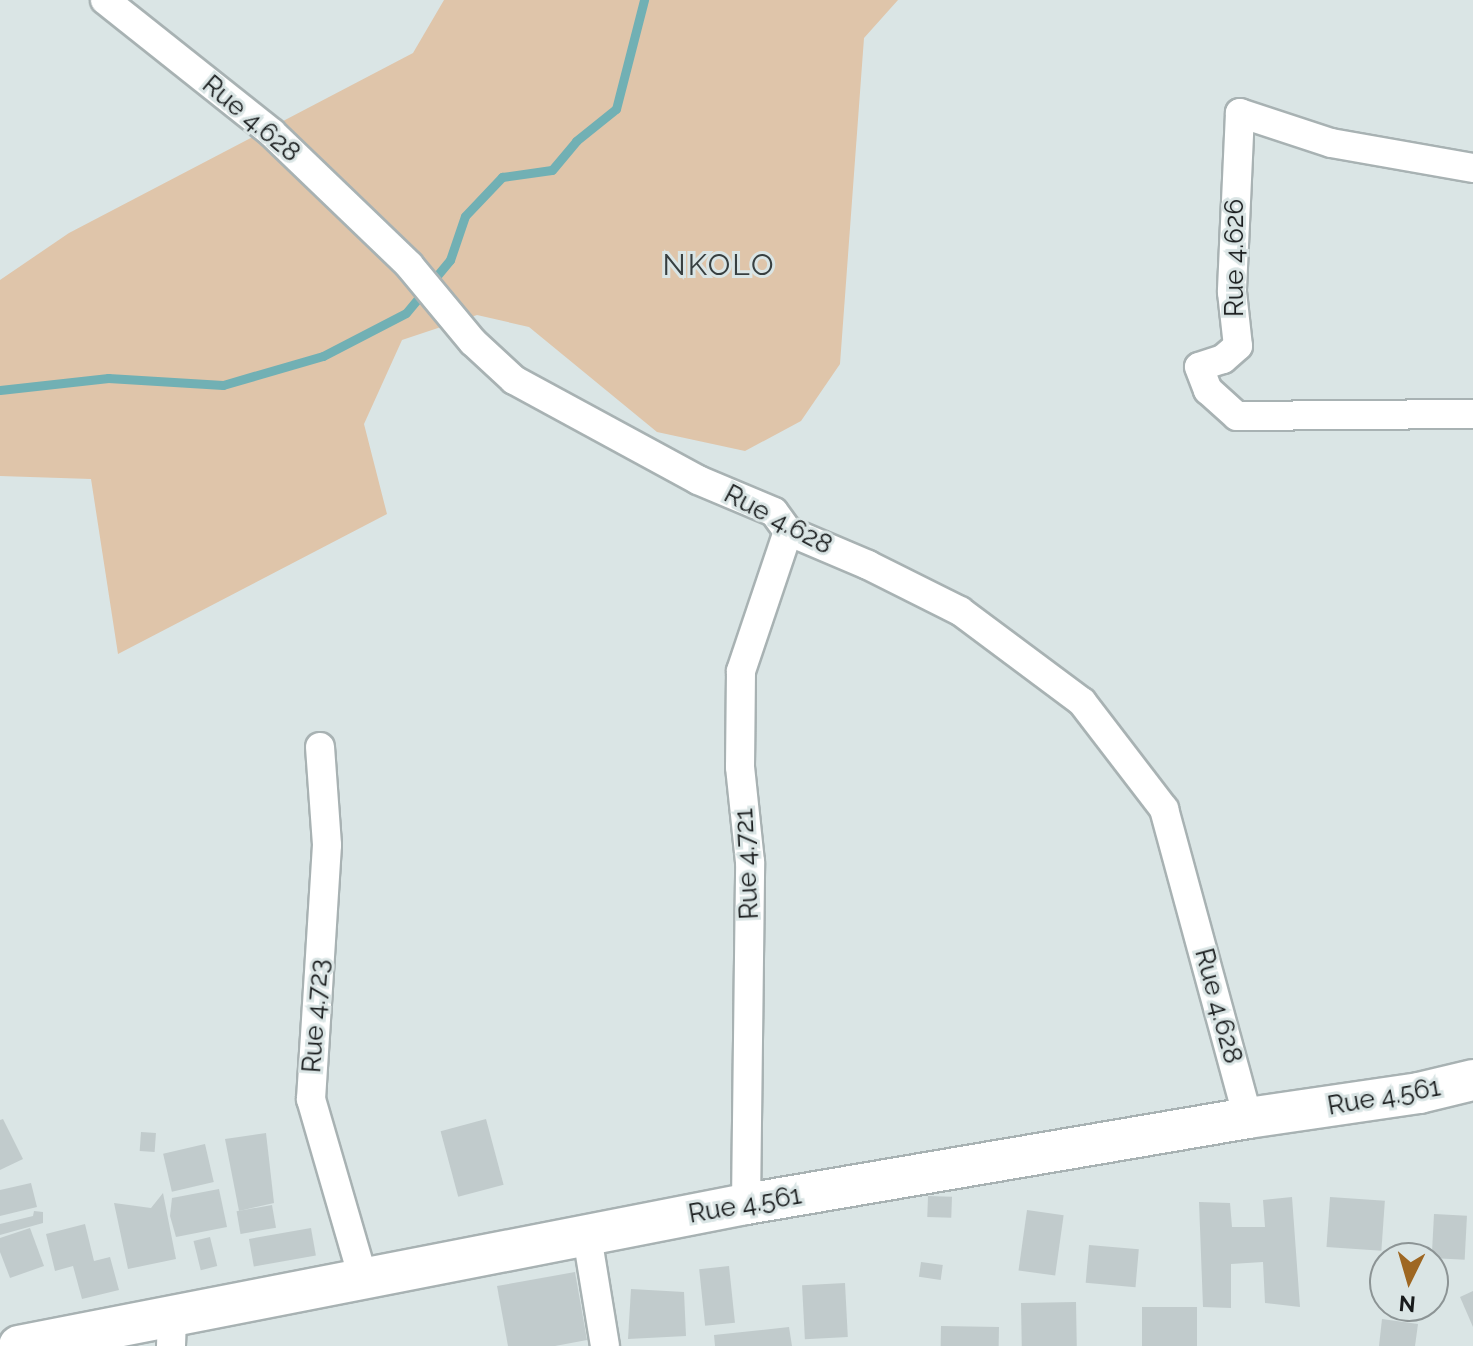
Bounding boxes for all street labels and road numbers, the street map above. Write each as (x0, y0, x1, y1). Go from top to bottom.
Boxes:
street label: Rue 4.628 (196, 69, 306, 169)
street label: Rue 4.626 (1219, 199, 1251, 317)
street label: Rue 4.628 (719, 479, 837, 561)
street label: Rue 4.721 (729, 808, 765, 920)
street label: Rue 4.628 (1188, 945, 1248, 1067)
street label: Rue 4.723 (296, 958, 336, 1074)
street label: Rue 4.561 (1325, 1072, 1443, 1122)
street label: Rue 4.561 (686, 1180, 804, 1230)

